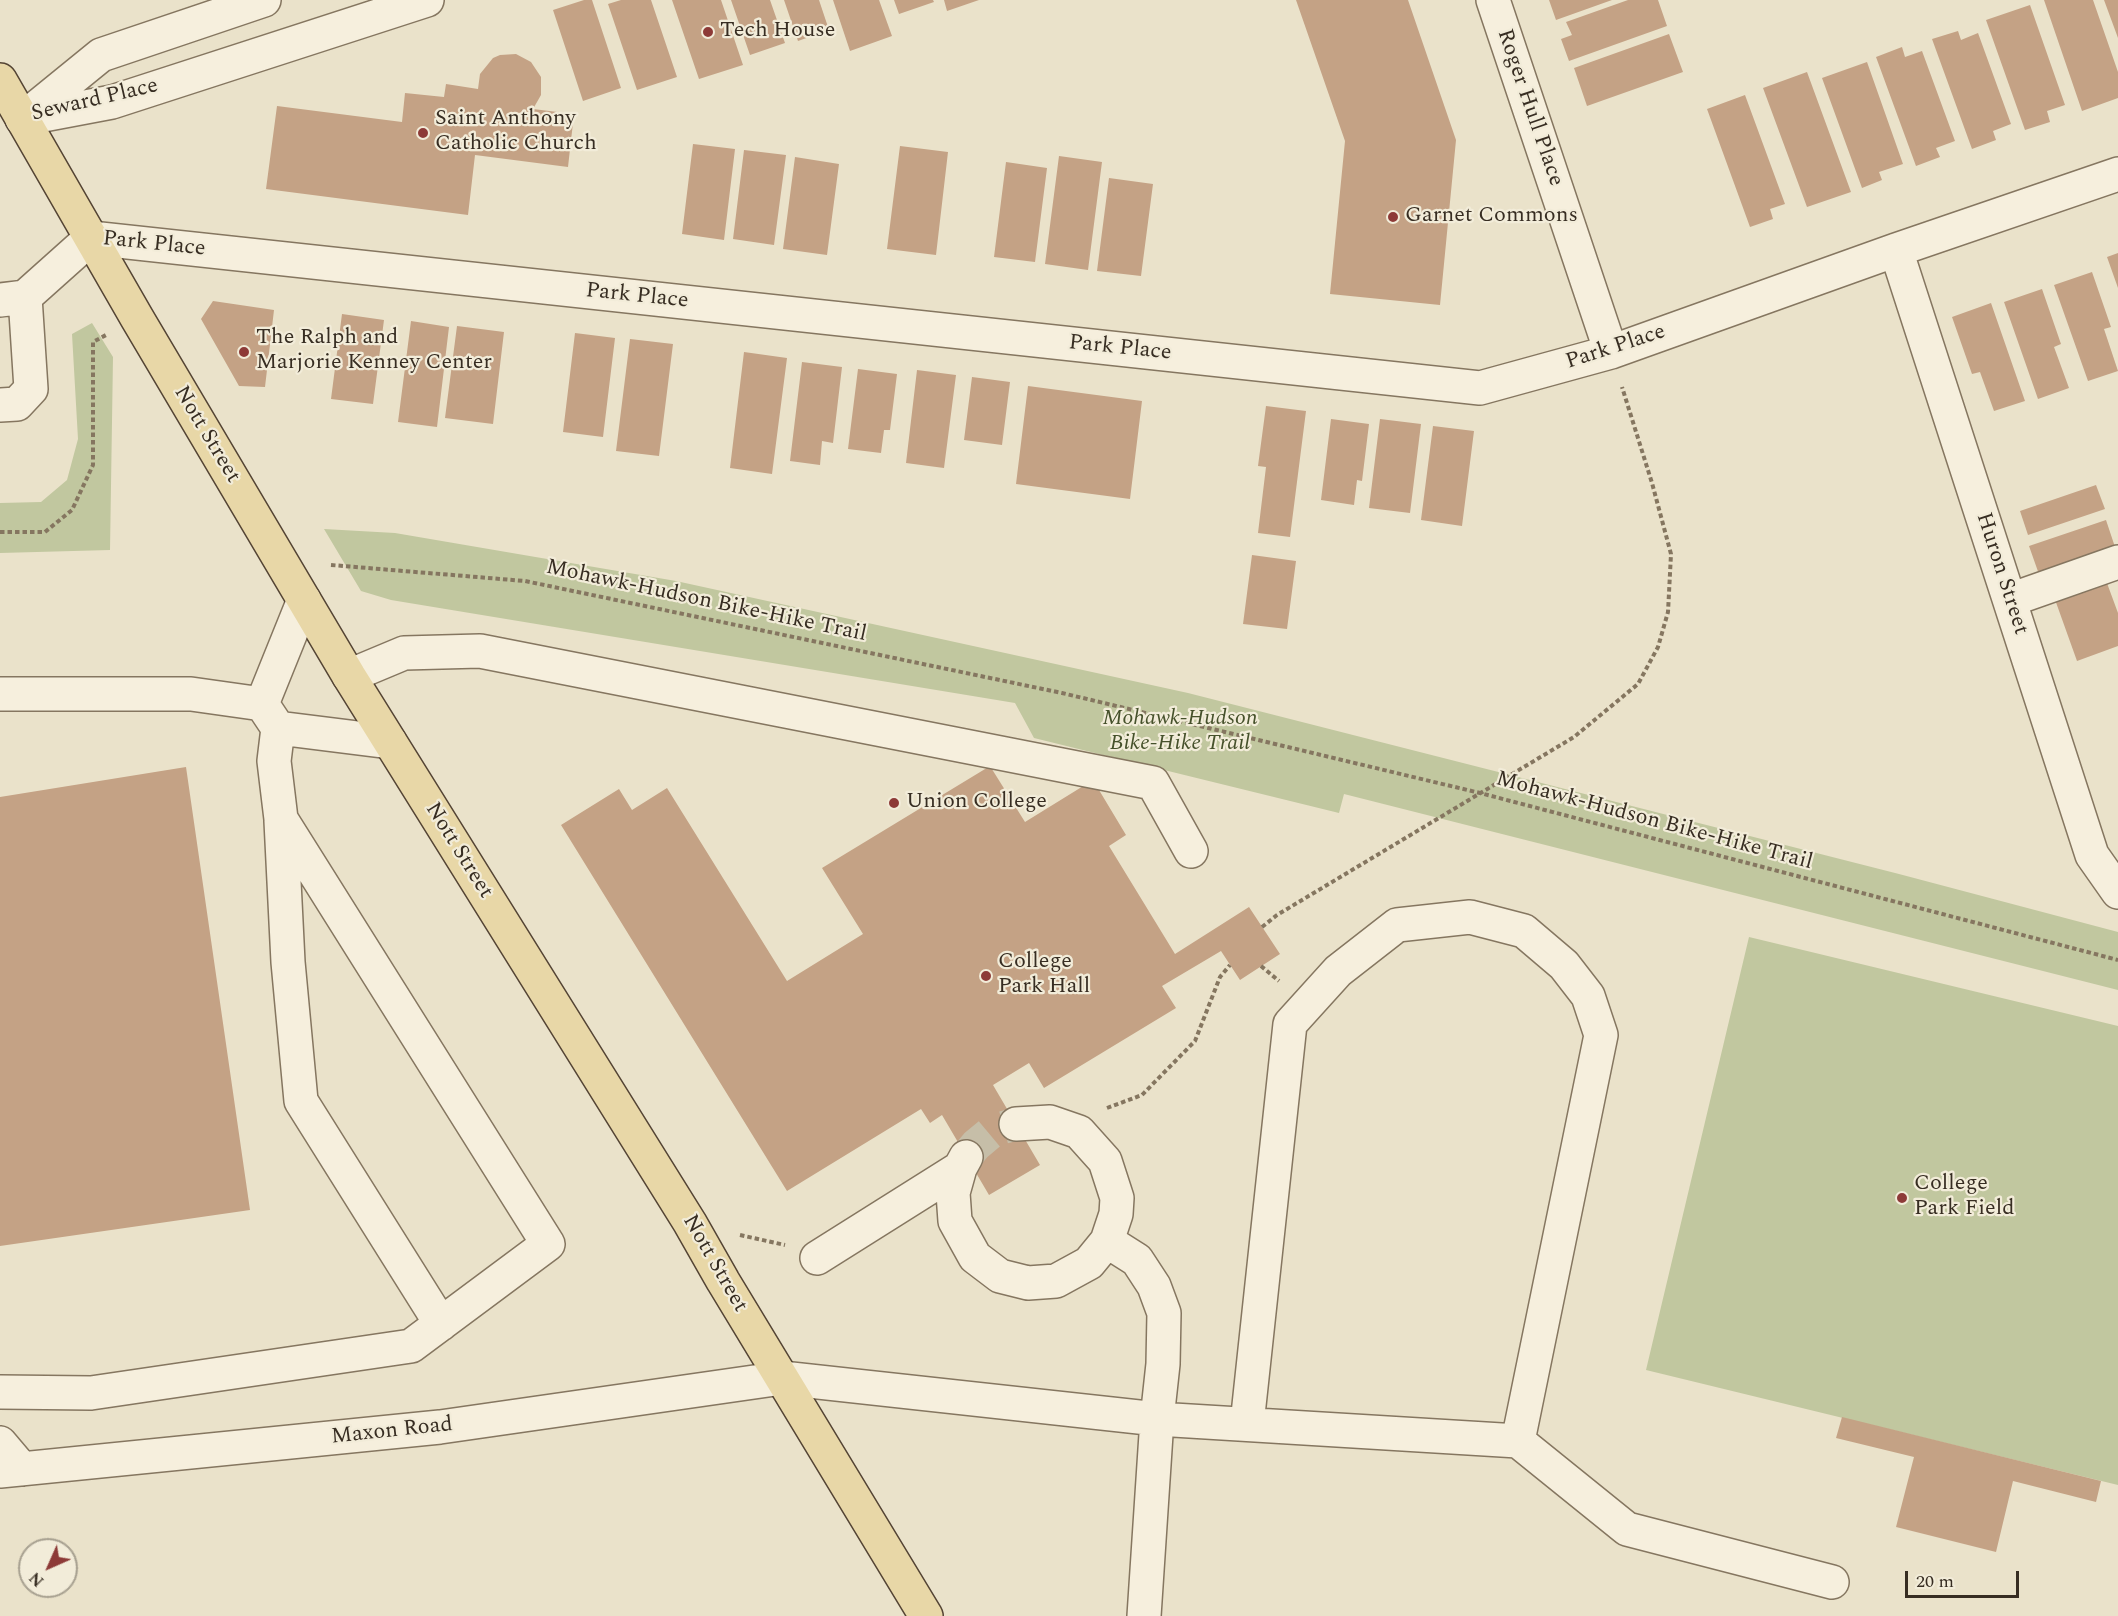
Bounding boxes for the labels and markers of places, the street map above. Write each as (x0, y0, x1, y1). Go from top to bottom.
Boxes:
place label: Tech House (720, 19, 835, 45)
marker: Tech House (701, 25, 715, 39)
place label: Saint Anthony Catholic Church (435, 107, 597, 158)
marker: Saint Anthony Catholic Church (416, 126, 430, 140)
place label: Garnet Commons (1405, 204, 1578, 230)
marker: Garnet Commons (1386, 210, 1400, 224)
place label: The Ralph and Marjorie Kenney Center (256, 326, 492, 378)
marker: The Ralph and Marjorie Kenney Center (237, 345, 251, 359)
place label: Union College (906, 790, 1047, 816)
marker: Union College (887, 796, 901, 810)
place label: College Park Hall (998, 950, 1090, 1002)
marker: College Park Hall (979, 969, 993, 983)
place label: College Park Field (1914, 1172, 2014, 1224)
marker: College Park Field (1895, 1191, 1909, 1205)

